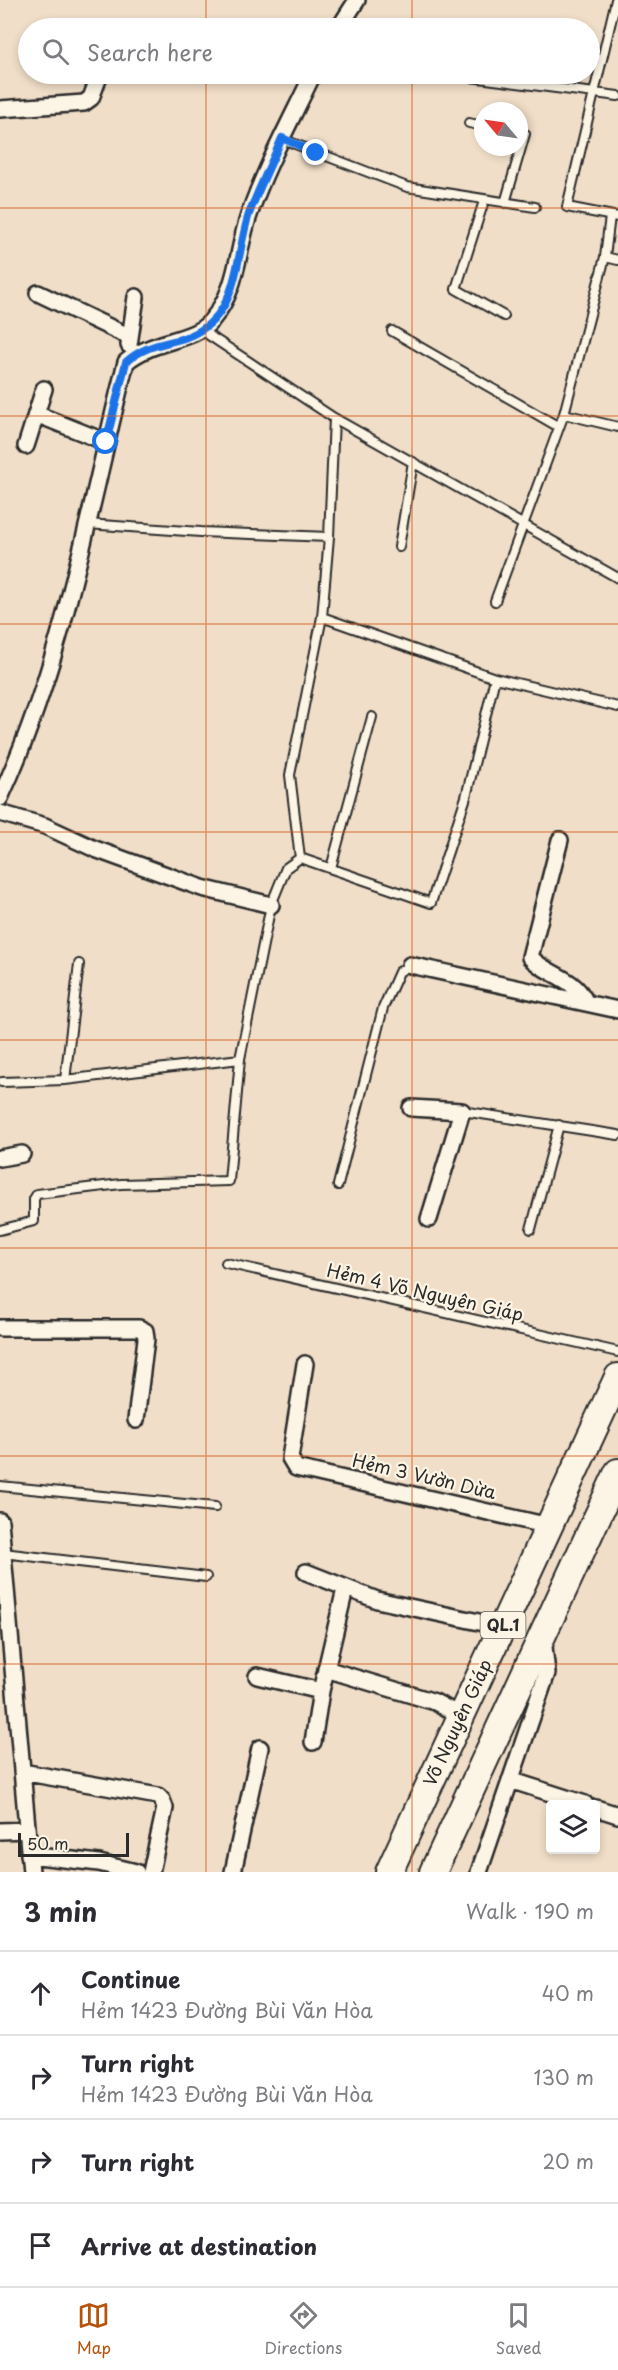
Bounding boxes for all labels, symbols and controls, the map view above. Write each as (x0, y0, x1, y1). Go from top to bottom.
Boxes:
search box (18, 18, 600, 84)
icon: search (39, 35, 72, 68)
text: Search here (87, 35, 213, 68)
north arrow (474, 102, 528, 156)
route end (302, 139, 328, 165)
route start (92, 428, 118, 454)
street label: Hẻm 4 Võ Nguyên Giáp (324, 1256, 526, 1327)
street label: Hẻm 3 Vườn Dừa (350, 1446, 500, 1505)
road number: QL.1 (480, 1612, 526, 1638)
street label: Võ Nguyên Giáp (415, 1654, 498, 1790)
map controls (546, 1800, 600, 1854)
button: layers (546, 1800, 600, 1854)
scale bar (18, 1830, 129, 1858)
text: 50 m (27, 1831, 68, 1855)
text: 3 min (24, 1892, 97, 1931)
text: Walk · 190 m (466, 1896, 594, 1926)
text: Continue (81, 1962, 180, 1995)
icon: ahead (24, 1977, 57, 2010)
text: 40 m (542, 1978, 594, 2008)
text: Hẻm 1423 Đường Bùi Văn Hòa (81, 1995, 373, 2025)
text: Turn right (81, 2046, 194, 2079)
icon: right (24, 2061, 57, 2094)
text: 130 m (534, 2062, 594, 2092)
text: Hẻm 1423 Đường Bùi Văn Hòa (81, 2079, 373, 2109)
icon: right (24, 2145, 57, 2178)
text: Turn right (81, 2145, 194, 2178)
text: 20 m (542, 2146, 594, 2176)
icon: arrive (24, 2229, 57, 2262)
text: Arrive at destination (81, 2229, 317, 2262)
tab: Map (77, 2299, 111, 2359)
tab: Directions (264, 2299, 342, 2359)
tab: Saved (496, 2299, 541, 2359)

